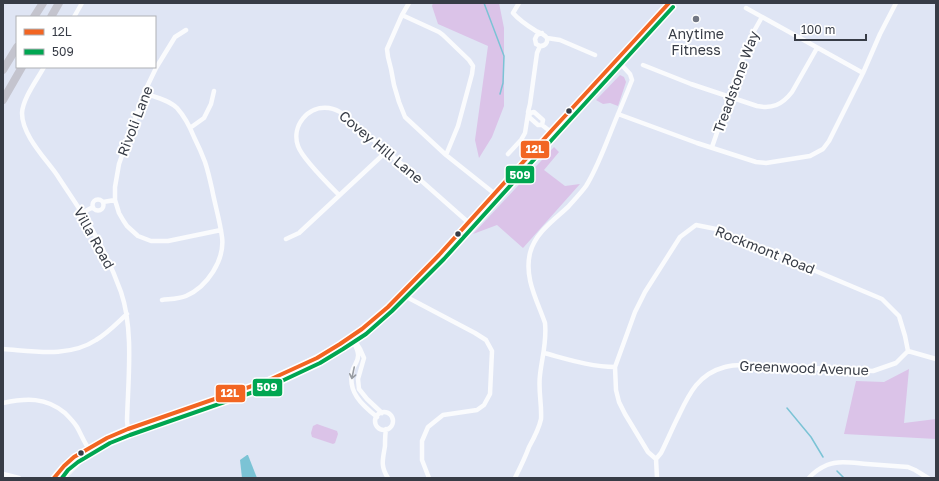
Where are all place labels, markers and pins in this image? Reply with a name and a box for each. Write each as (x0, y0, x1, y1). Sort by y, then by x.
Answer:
marker: Anytime Fitness (691, 14, 701, 24)
place label: Anytime Fitness (668, 25, 724, 58)
unlabelled marker (564, 106, 574, 116)
unlabelled marker (453, 229, 463, 239)
unlabelled marker (76, 448, 86, 458)

